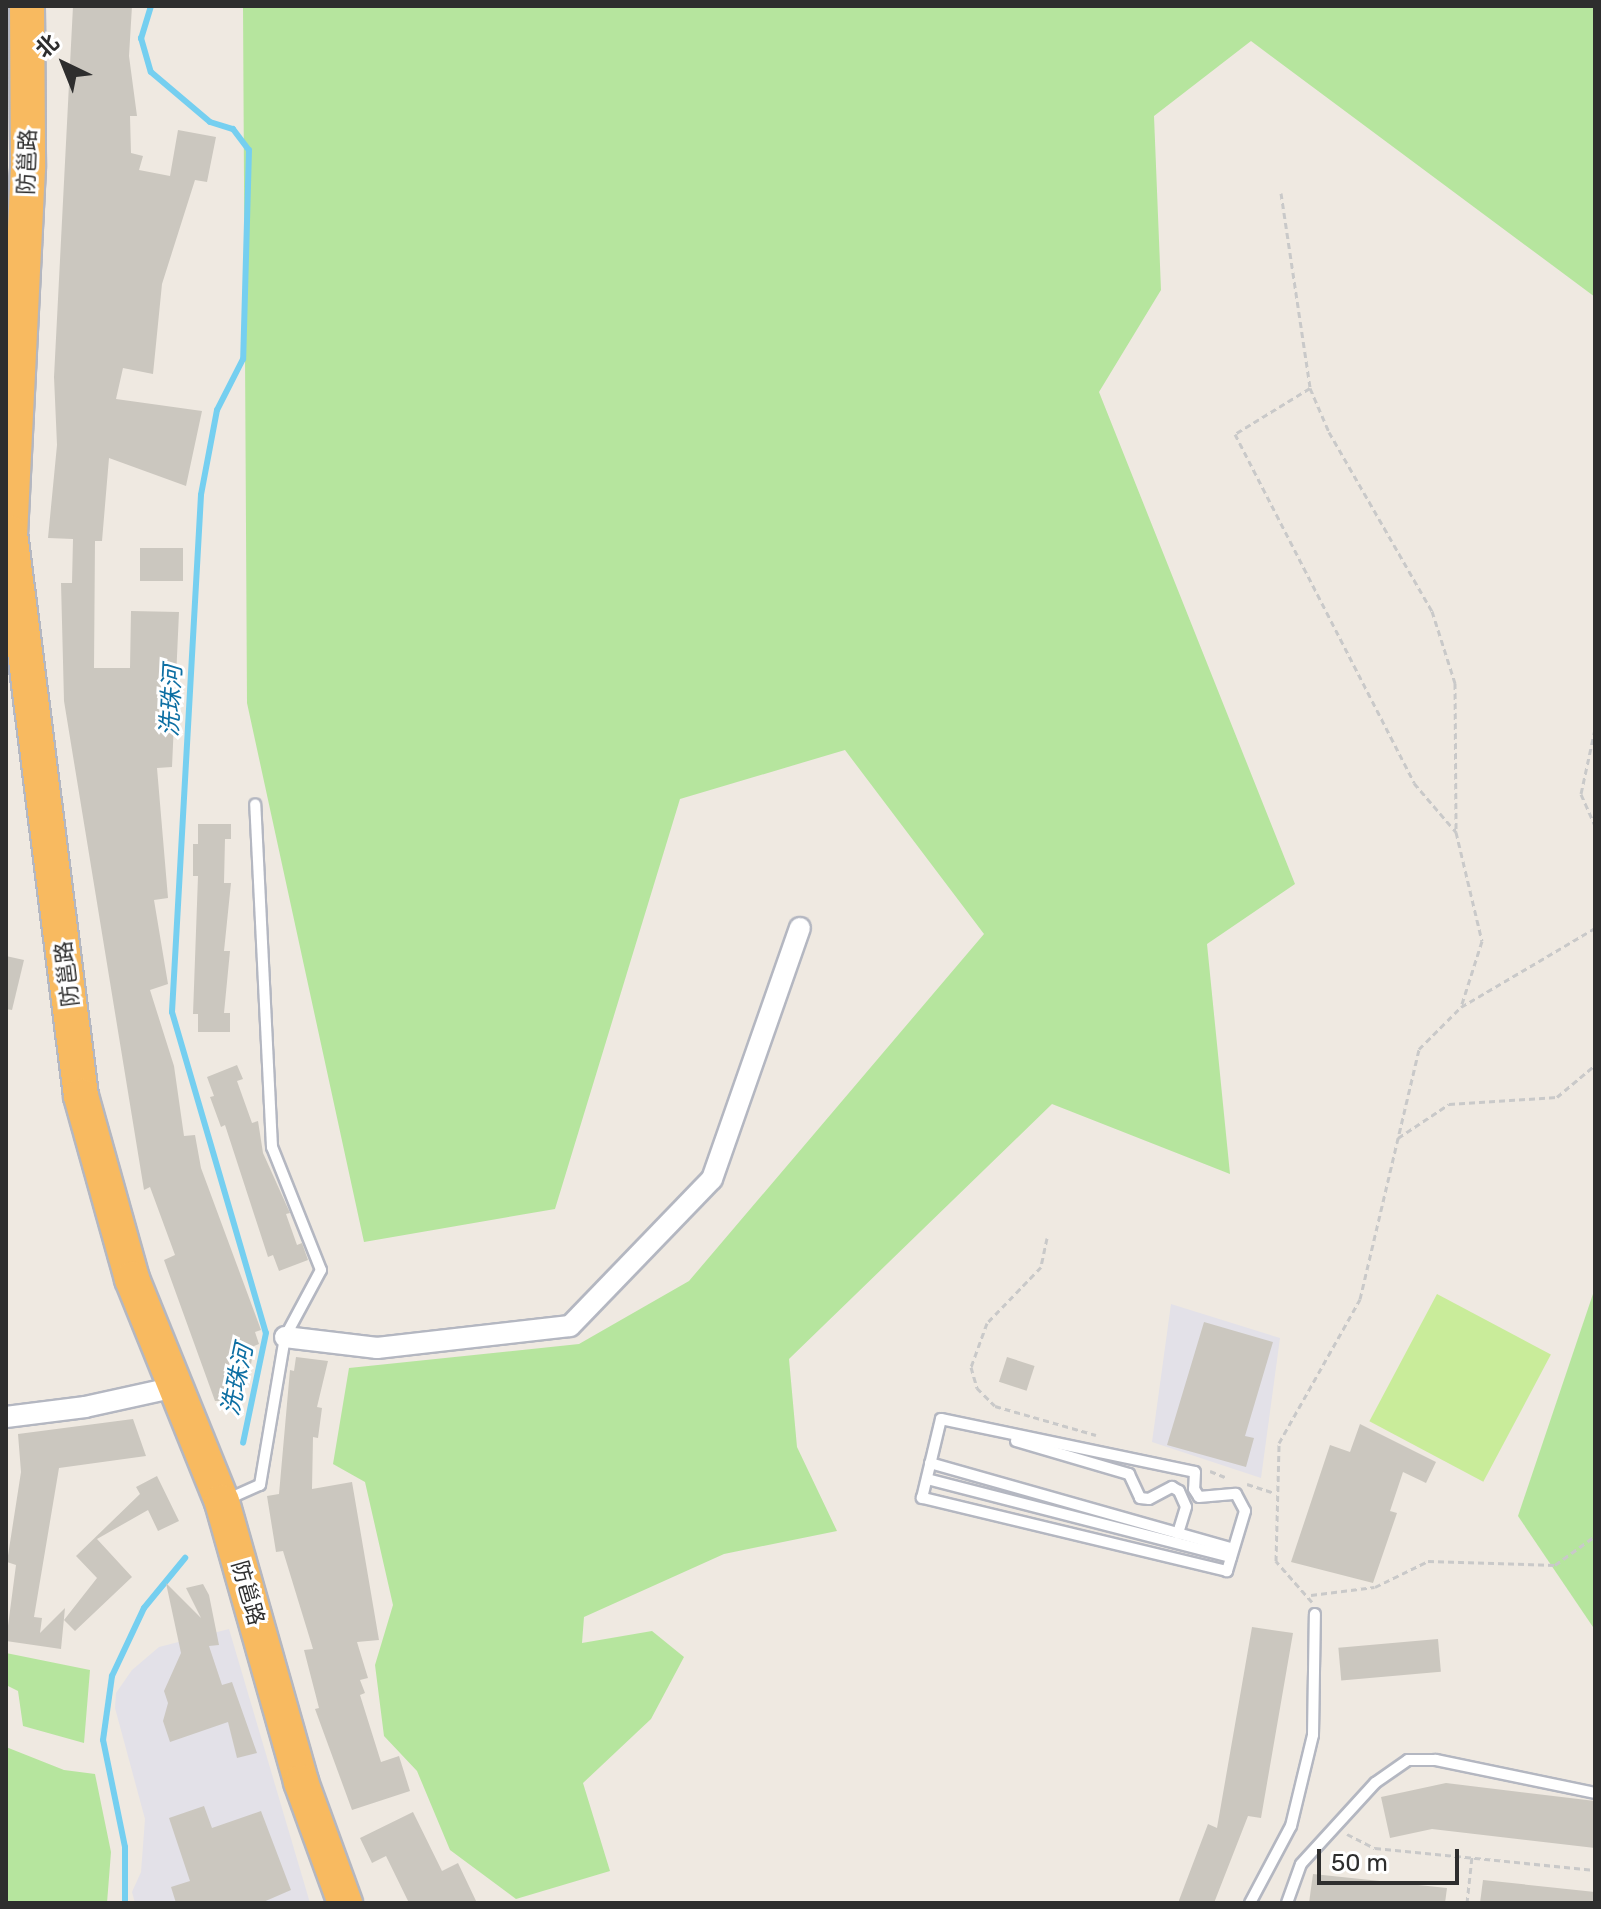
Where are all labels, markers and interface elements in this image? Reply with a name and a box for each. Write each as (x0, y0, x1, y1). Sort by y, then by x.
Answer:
north arrow (24, 24, 104, 104)
text: 北 (30, 29, 65, 63)
street label: 防邕路 (13, 129, 41, 195)
water label: 洗珠河 (156, 664, 188, 738)
street label: 防邕路 (50, 940, 84, 1008)
water label: 洗珠河 (216, 1342, 260, 1418)
street label: 防邕路 (226, 1558, 270, 1628)
scale bar (1321, 1833, 1463, 1883)
text: 50 m (1331, 1849, 1388, 1877)

